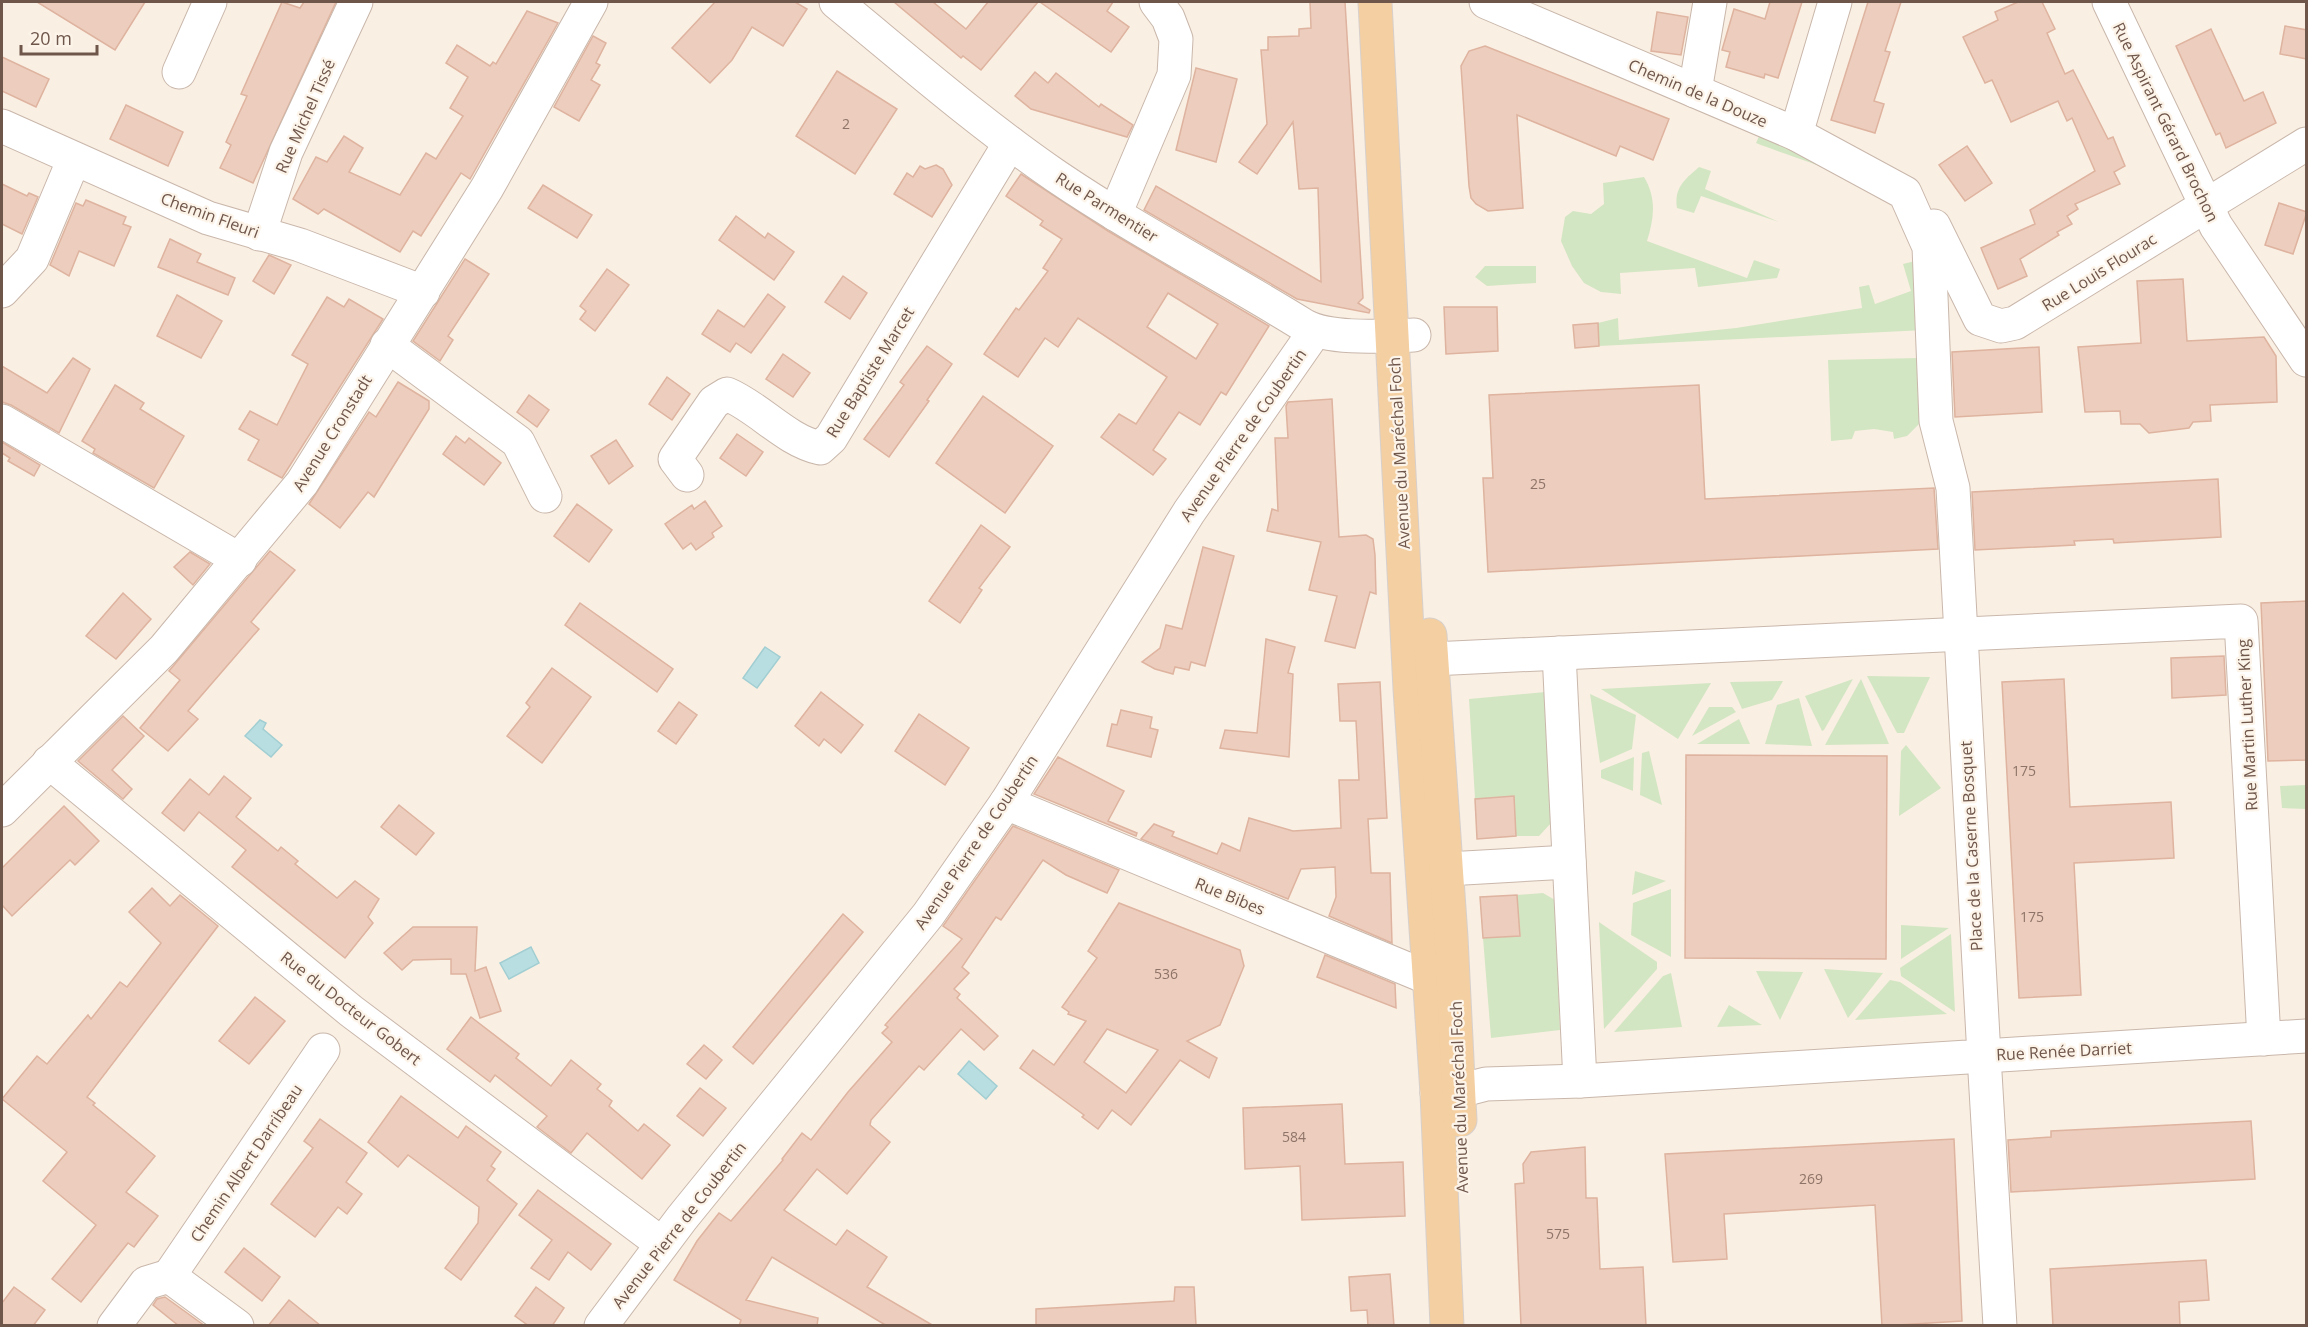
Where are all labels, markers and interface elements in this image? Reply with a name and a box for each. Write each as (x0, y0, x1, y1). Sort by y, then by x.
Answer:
scale bar (21, 18, 98, 56)
street label: Rue Aspirant Gérard Brochon (2108, 19, 2224, 225)
text: 20 m (30, 26, 72, 50)
street label: Chemin de la Douze (1625, 54, 1771, 132)
street label: Rue Michel Tissé (270, 55, 340, 177)
house number: 2 (842, 114, 850, 133)
street label: Rue Parmentier (1052, 167, 1163, 248)
street label: Chemin Fleuri (158, 187, 262, 243)
street label: Rue Louis Flourac (2038, 228, 2161, 316)
street label: Rue Baptiste Marcet (821, 302, 919, 442)
street label: Avenue Pierre de Coubertin (1175, 344, 1311, 526)
street label: Avenue du Maréchal Foch (1383, 356, 1415, 550)
street label: Avenue Cronstadt (287, 370, 377, 495)
house number: 25 (1530, 474, 1546, 493)
street label: Rue Martin Luther King (2231, 638, 2262, 811)
street label: Place de la Caserne Bosquet (1954, 740, 1987, 952)
street label: Avenue Pierre de Coubertin (909, 750, 1043, 934)
house number: 175 (2012, 761, 2036, 780)
street label: Rue Bibes (1192, 872, 1268, 920)
house number: 175 (2020, 907, 2044, 926)
street label: Rue du Docteur Gobert (276, 946, 426, 1070)
house number: 536 (1154, 964, 1178, 983)
street label: Avenue du Maréchal Foch (1445, 1001, 1473, 1193)
street label: Rue Renée Darriet (1996, 1036, 2133, 1066)
street label: Chemin Albert Darribeau (185, 1080, 307, 1246)
house number: 584 (1282, 1127, 1306, 1146)
street label: Avenue Pierre de Coubertin (607, 1137, 751, 1313)
house number: 269 (1799, 1169, 1823, 1188)
house number: 575 (1546, 1224, 1570, 1243)

